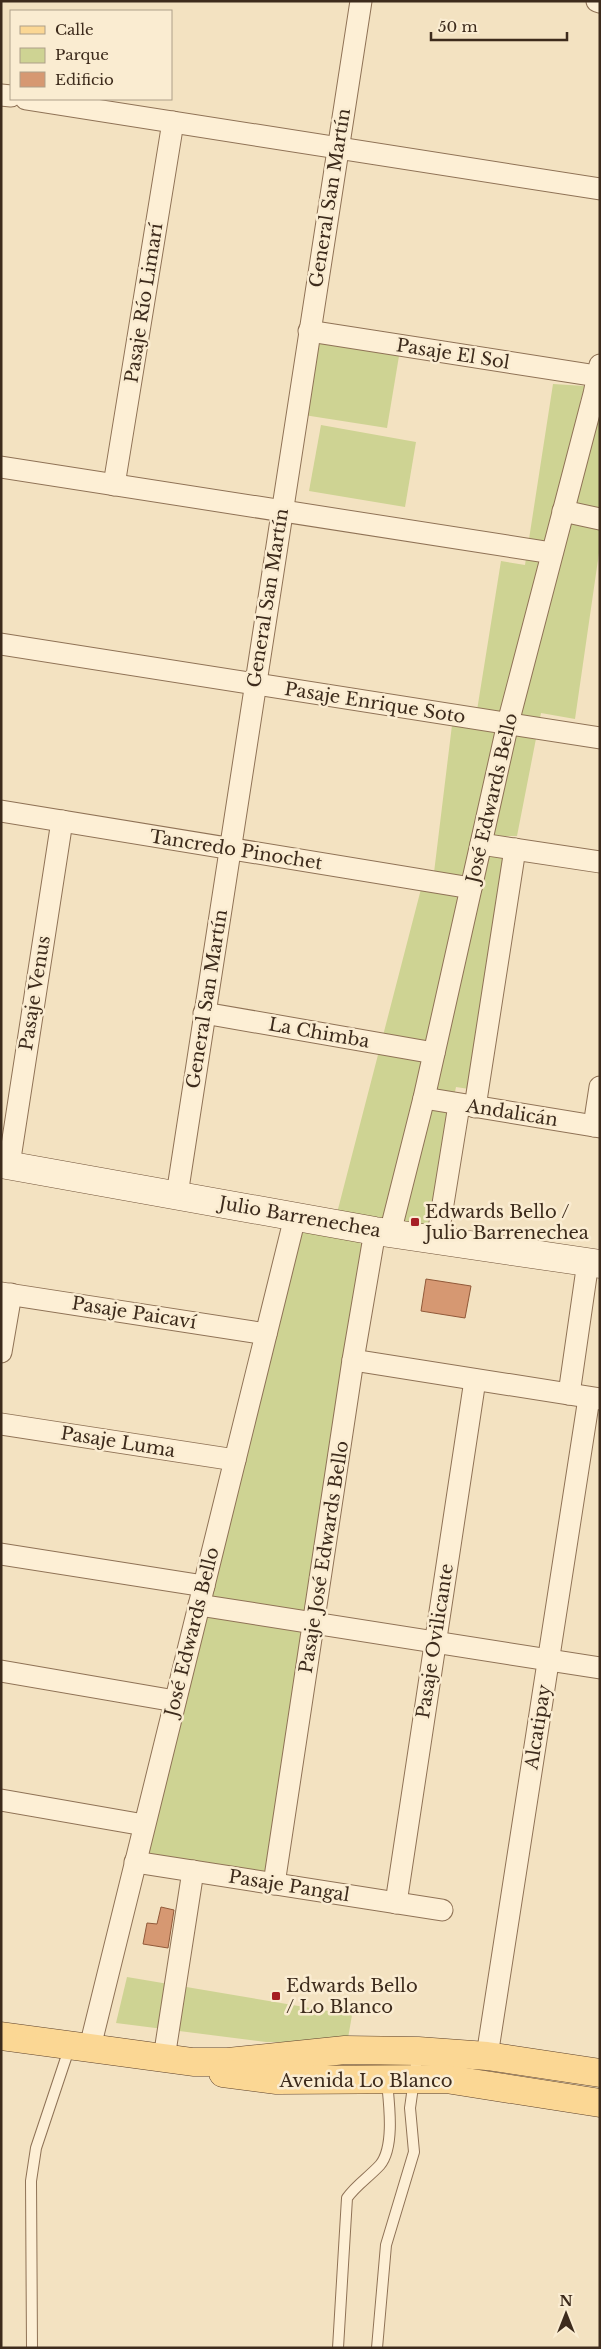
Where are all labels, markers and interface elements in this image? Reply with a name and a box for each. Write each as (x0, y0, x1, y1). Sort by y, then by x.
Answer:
legend (10, 10, 172, 100)
scale bar (431, 10, 567, 42)
text: 50 m (438, 17, 478, 36)
text: Calle (55, 20, 94, 39)
text: Parque (55, 45, 109, 64)
text: Edificio (55, 70, 114, 89)
street label: General San Martín (305, 107, 355, 289)
street label: Pasaje Río Limarí (120, 221, 168, 385)
street label: Pasaje El Sol (395, 334, 511, 374)
street label: General San Martín (243, 507, 293, 689)
street label: Pasaje Enrique Soto (283, 678, 467, 728)
street label: José Edwards Bello (461, 711, 522, 887)
street label: Tancredo Pinochet (148, 826, 324, 875)
street label: General San Martín (182, 908, 232, 1090)
street label: Pasaje Venus (15, 934, 55, 1052)
street label: La Chimba (267, 1013, 371, 1053)
street label: Andalicán (464, 1095, 559, 1131)
street label: Julio Barrenechea (215, 1192, 383, 1242)
place label: Edwards Bello / Julio Barrenechea (423, 1201, 589, 1244)
marker: Edwards Bello / Julio Barrenechea (409, 1216, 421, 1228)
street label: Pasaje Paicaví (70, 1292, 199, 1334)
street label: Pasaje Luma (59, 1422, 177, 1462)
street label: Pasaje José Edwards Bello (295, 1439, 353, 1675)
street label: José Edwards Bello (160, 1545, 224, 1721)
street label: Pasaje Ovilicante (412, 1562, 458, 1720)
street label: Alcatipay (520, 1683, 556, 1772)
street label: Pasaje Pangal (227, 1866, 351, 1906)
place label: Edwards Bello / Lo Blanco (286, 1975, 418, 2018)
marker: Edwards Bello / Lo Blanco (270, 1990, 282, 2002)
street label: Avenida Lo Blanco (279, 2070, 452, 2092)
north arrow (541, 2289, 591, 2339)
text: N (559, 2292, 573, 2310)

